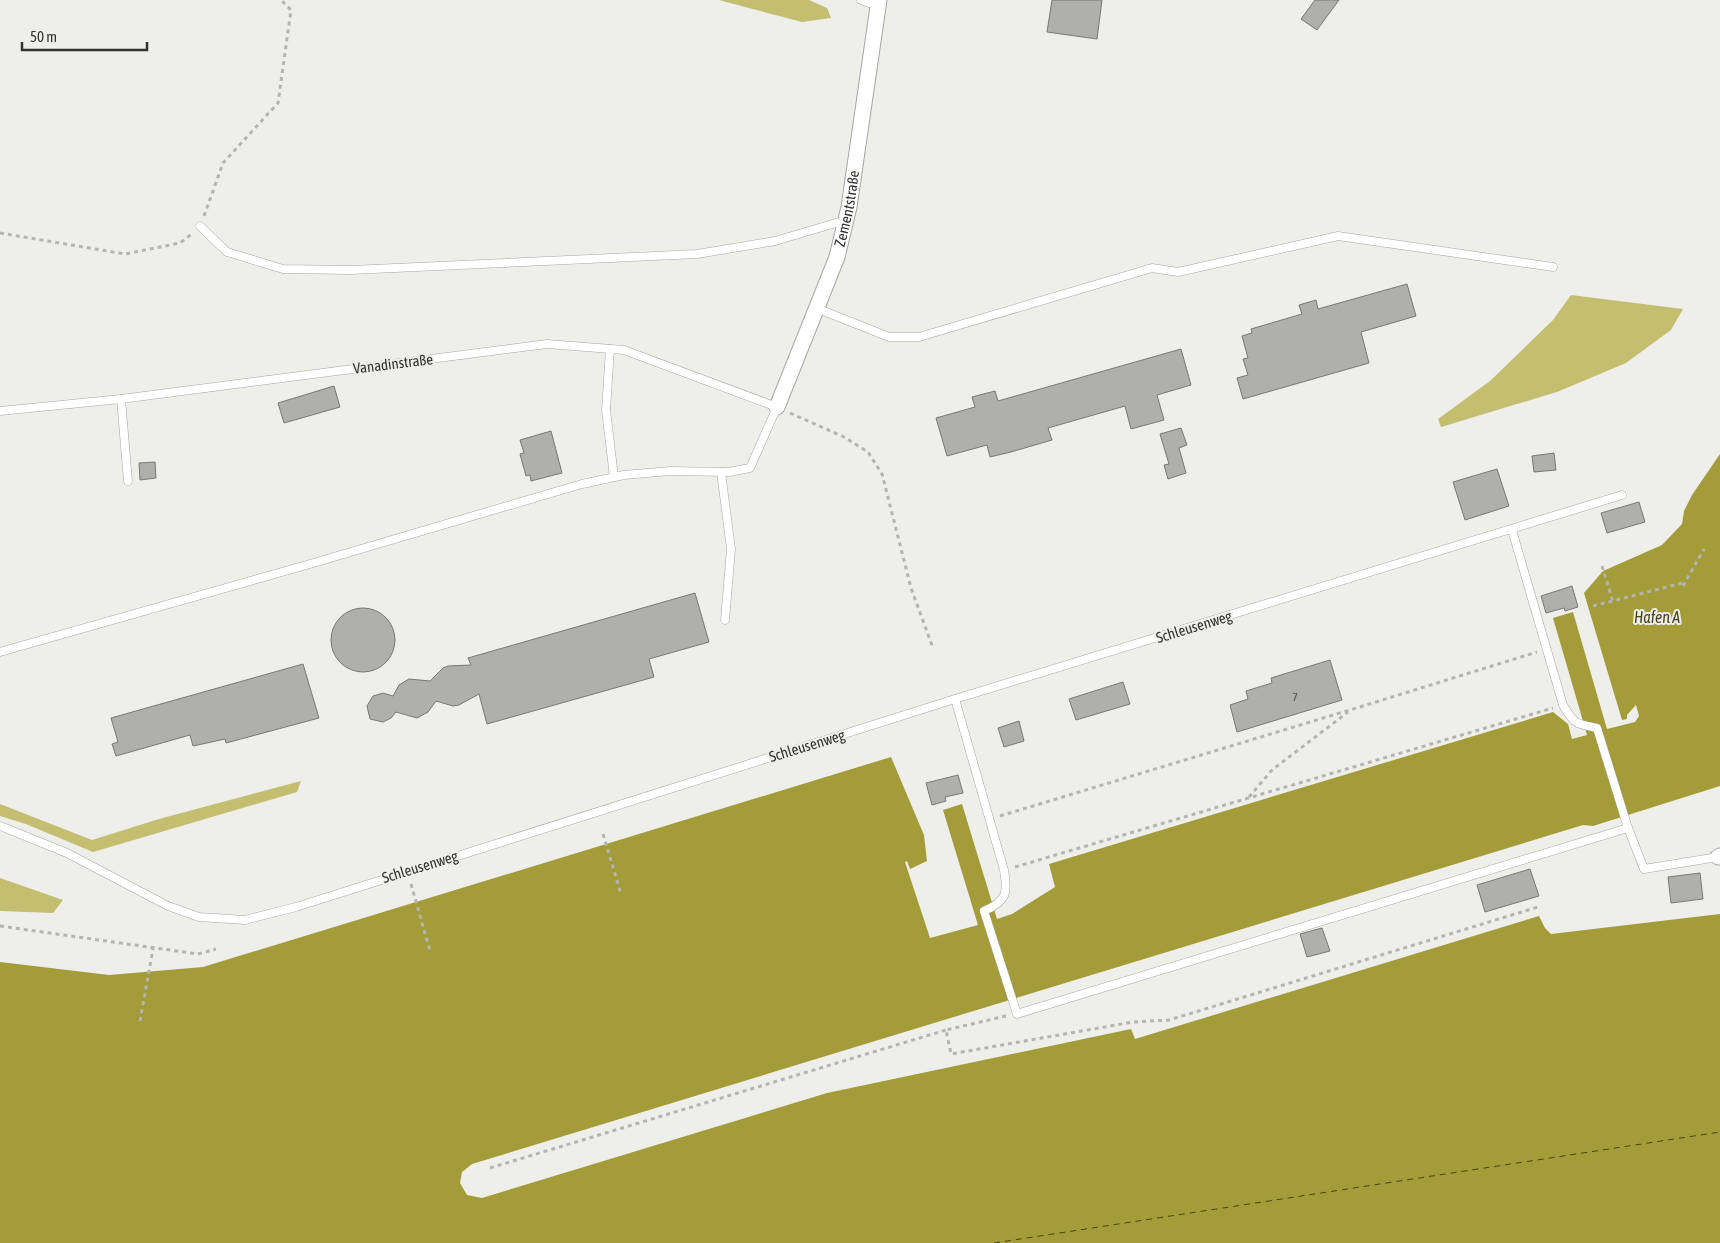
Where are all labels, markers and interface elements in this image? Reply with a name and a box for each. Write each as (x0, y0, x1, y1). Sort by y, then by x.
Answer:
scale bar (22, 20, 148, 52)
text: 50 m (30, 28, 57, 45)
street label: Zementstraße (831, 169, 862, 248)
street label: Vanadinstraße (352, 350, 434, 377)
street label: Schleusenweg (1154, 607, 1234, 646)
water label: Hafen A (1634, 608, 1680, 626)
house number: 7 (1292, 690, 1298, 704)
street label: Schleusenweg (767, 726, 847, 765)
street label: Schleusenweg (380, 847, 460, 886)

